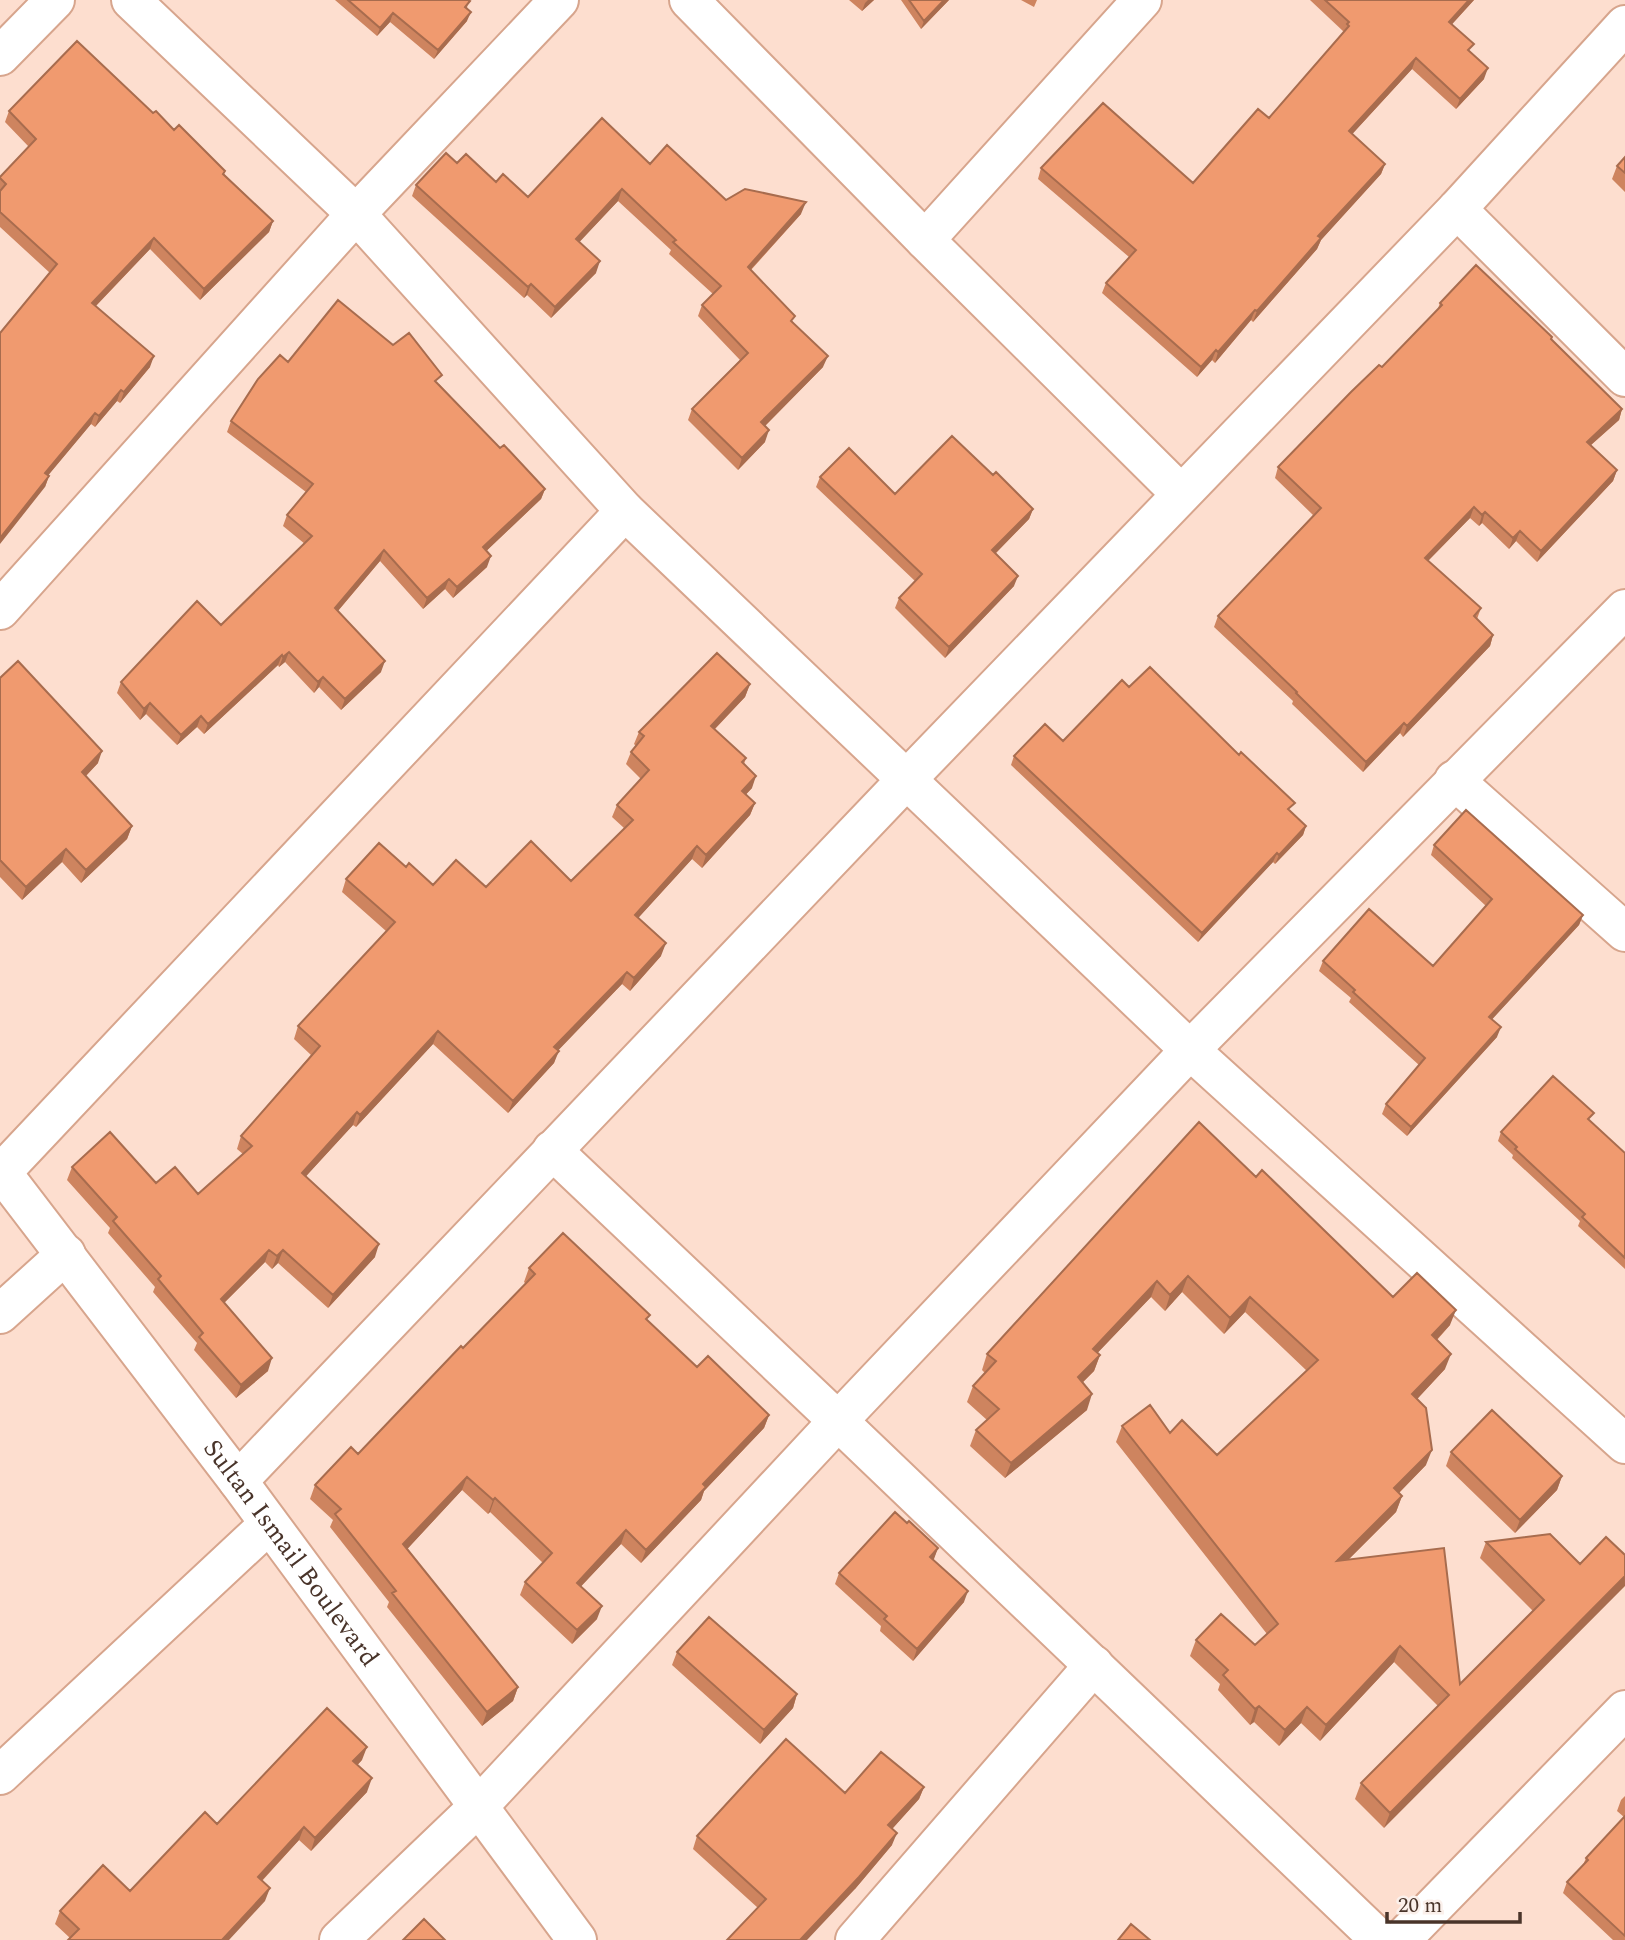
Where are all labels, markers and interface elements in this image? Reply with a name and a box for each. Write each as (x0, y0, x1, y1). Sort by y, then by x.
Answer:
street label: Sultan Ismail Boulevard (193, 1431, 389, 1675)
scale bar (1387, 1881, 1520, 1925)
text: 20 m (1398, 1890, 1442, 1922)

